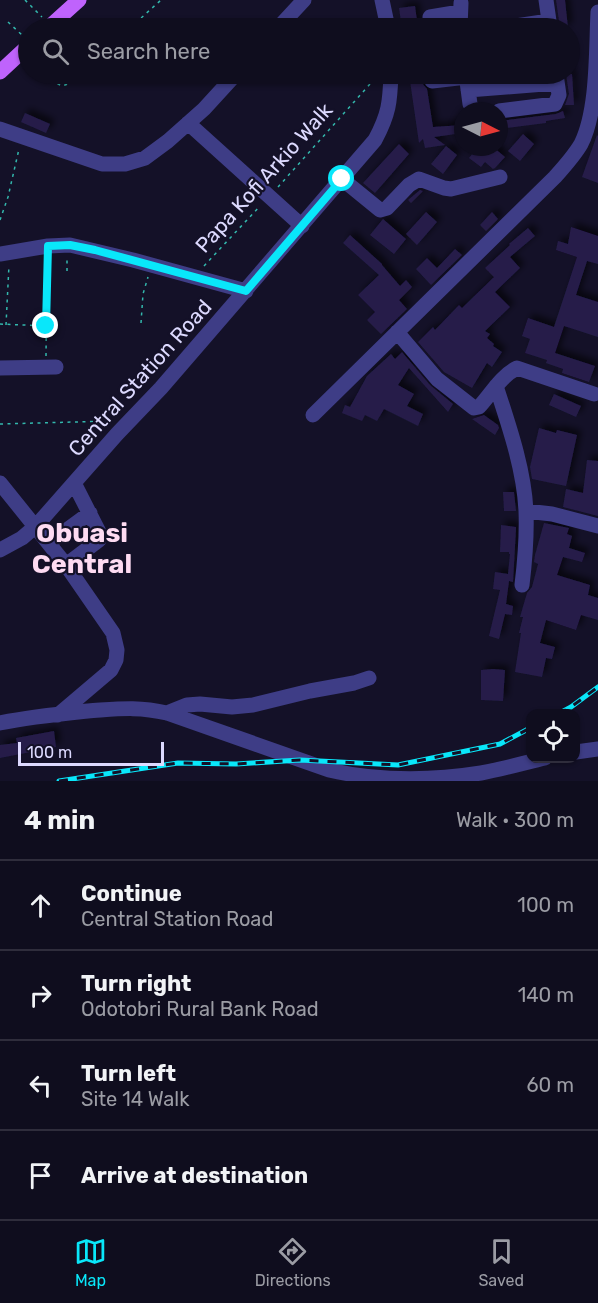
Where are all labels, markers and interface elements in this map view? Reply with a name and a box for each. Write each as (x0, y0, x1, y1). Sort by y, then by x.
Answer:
search box (18, 18, 580, 84)
icon: search (39, 35, 72, 68)
text: Search here (87, 38, 210, 65)
street label: Papa Kofi Arkio Walk (190, 98, 338, 258)
north arrow (454, 102, 508, 156)
route start (328, 165, 354, 191)
street label: Central Station Road (63, 294, 216, 461)
route end (32, 312, 58, 338)
district label: Obuasi Central (32, 517, 132, 580)
map controls (526, 709, 580, 763)
button: locate (526, 709, 580, 763)
scale bar (18, 739, 164, 766)
text: 100 m (27, 743, 72, 762)
text: 4 min (24, 805, 95, 836)
text: Walk · 300 m (456, 808, 574, 832)
text: Continue (81, 880, 182, 907)
icon: ahead (24, 889, 57, 922)
text: 100 m (517, 893, 574, 917)
text: Central Station Road (81, 907, 273, 931)
text: Turn right (81, 970, 191, 997)
icon: right (24, 979, 57, 1012)
text: 140 m (518, 983, 574, 1007)
text: Odotobri Rural Bank Road (81, 997, 319, 1021)
text: Turn left (81, 1060, 176, 1087)
icon: left (24, 1069, 57, 1102)
text: 60 m (527, 1073, 574, 1097)
text: Site 14 Walk (81, 1087, 190, 1111)
icon: arrive (24, 1159, 57, 1192)
text: Arrive at destination (81, 1162, 308, 1189)
tab: Map (74, 1235, 107, 1290)
tab: Directions (255, 1235, 331, 1290)
tab: Saved (478, 1235, 524, 1290)

